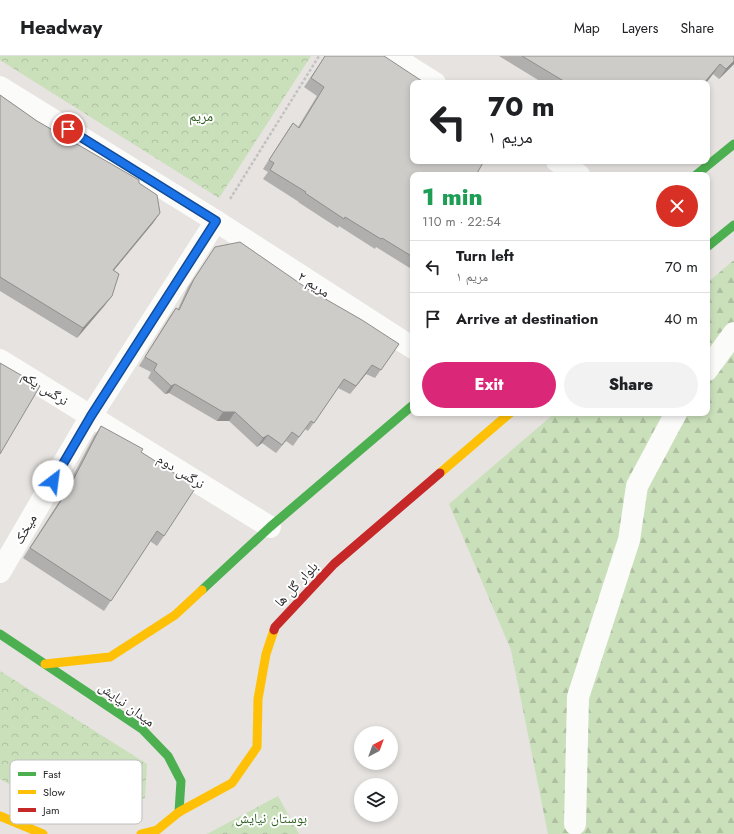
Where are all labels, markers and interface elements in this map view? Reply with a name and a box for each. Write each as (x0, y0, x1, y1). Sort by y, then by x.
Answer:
text: Headway (20, 14, 102, 41)
text: Map (574, 18, 600, 38)
text: Layers (622, 18, 658, 38)
text: Share (680, 18, 714, 38)
text: 70 m (488, 86, 555, 127)
icon: left (422, 96, 474, 148)
park label: مریم (189, 106, 213, 126)
pin (51, 112, 85, 146)
icon: arrive (57, 118, 79, 140)
text: مریم ۱ (488, 124, 533, 150)
text: 1 min (422, 179, 483, 214)
button: close (656, 185, 698, 227)
text: 110 m · 22:54 (422, 212, 501, 231)
text: Turn left (456, 245, 514, 267)
icon: left (422, 256, 444, 278)
text: 70 m (665, 256, 698, 278)
street label: مریم ۲ (294, 266, 334, 302)
text: مریم ۱ (456, 267, 488, 286)
icon: arrive (422, 308, 444, 330)
text: Arrive at destination (456, 308, 598, 330)
text: 40 m (664, 308, 698, 330)
button: Exit (422, 362, 556, 408)
button: Share (564, 362, 698, 408)
street label: نرگس یکم (17, 366, 73, 410)
street label: نرگس دوم (153, 448, 209, 494)
position arrow (32, 460, 74, 502)
street label: میخک (8, 510, 42, 548)
street label: بلوار گل ها (270, 557, 322, 611)
street label: میدان نیایش (95, 677, 159, 731)
north arrow (354, 726, 398, 770)
map controls (354, 726, 398, 822)
legend (10, 760, 142, 824)
text: Fast (43, 766, 61, 782)
button: layers (354, 778, 398, 822)
text: Slow (43, 784, 65, 800)
text: Jam (41, 802, 60, 818)
park label: بوستان نیایش (235, 808, 307, 828)

